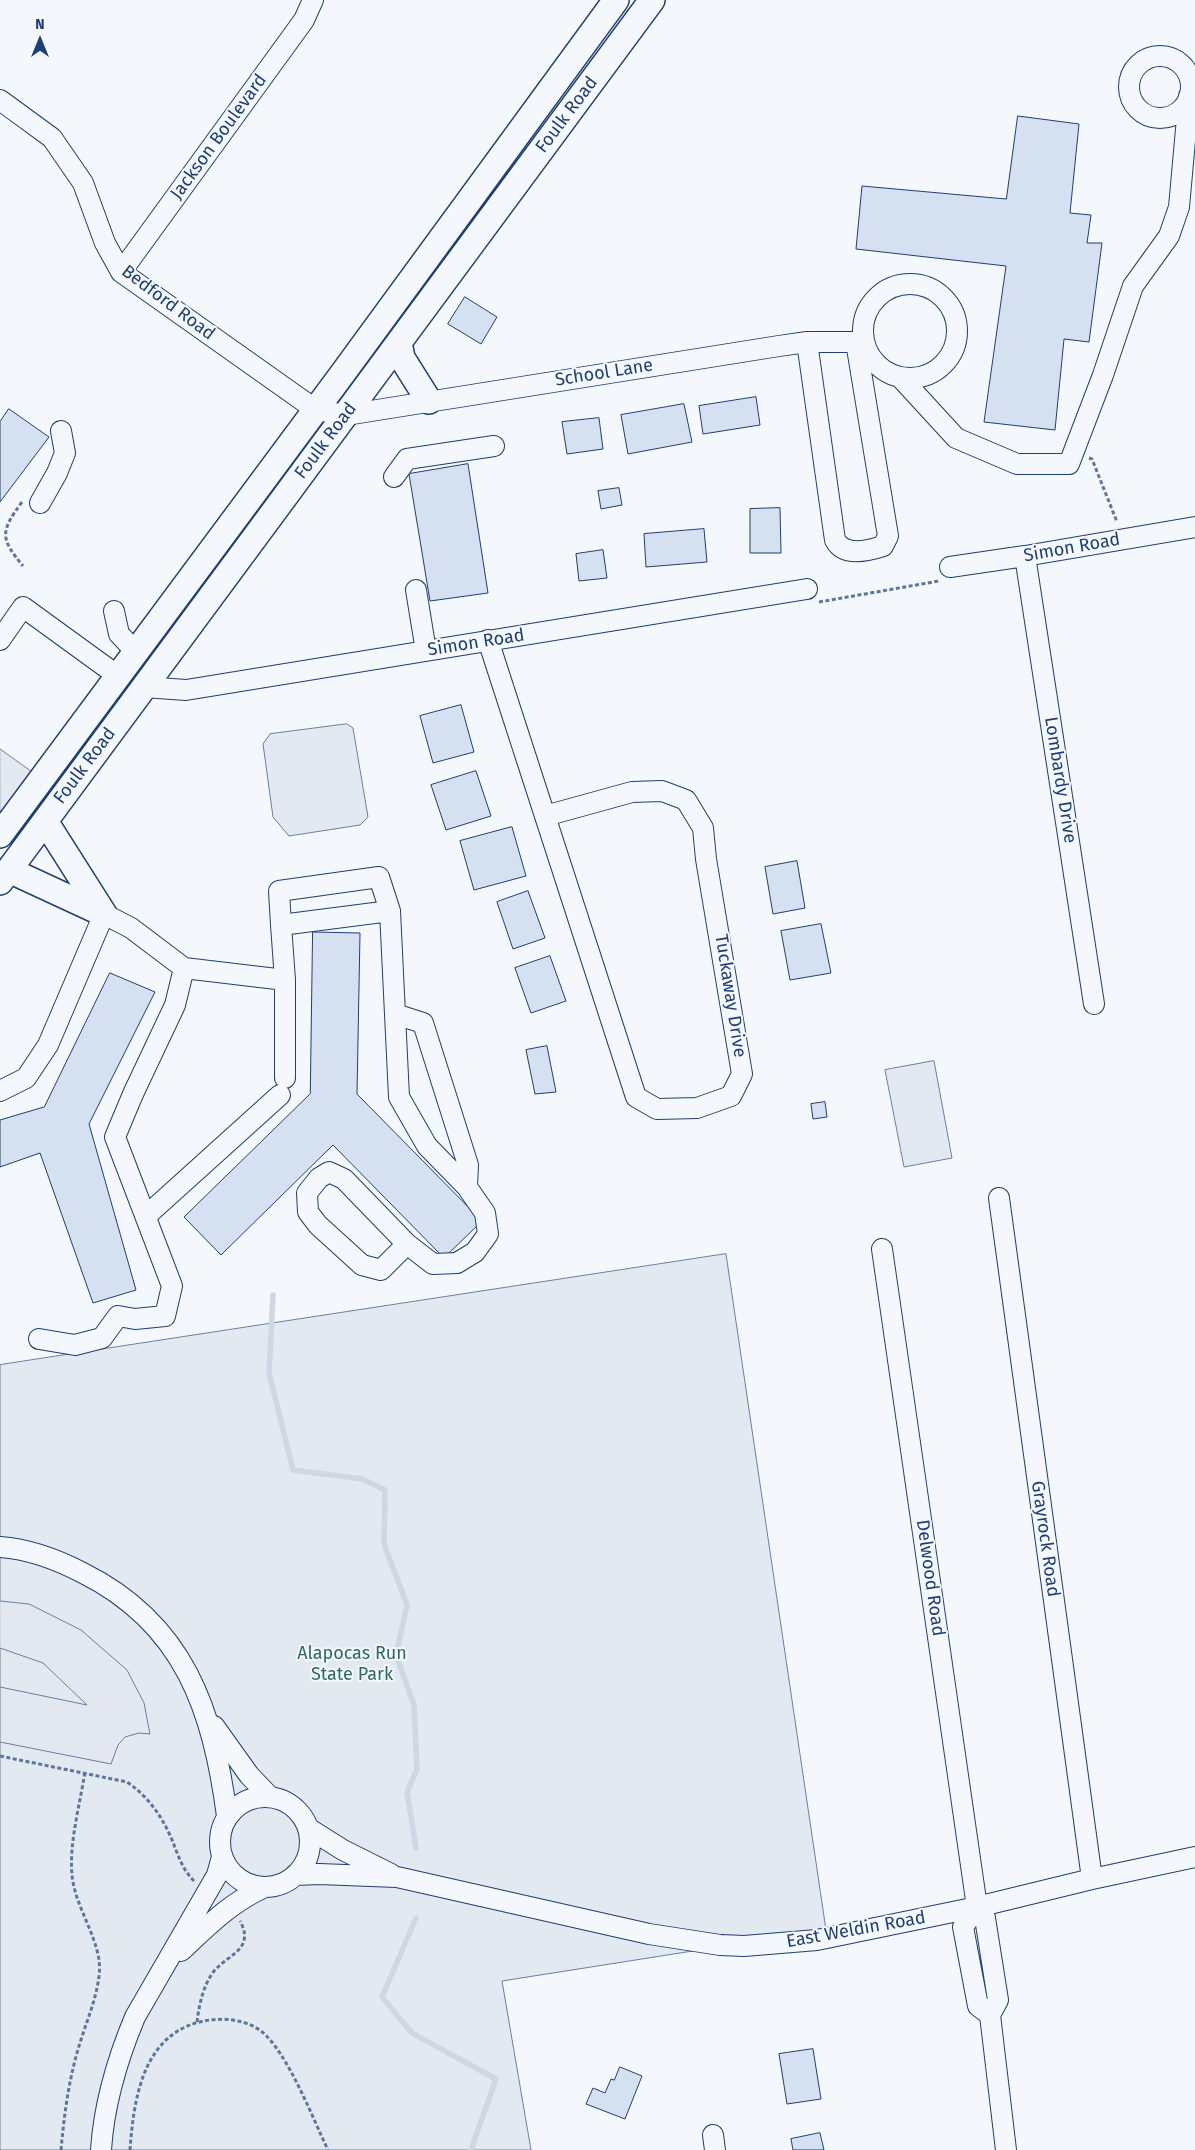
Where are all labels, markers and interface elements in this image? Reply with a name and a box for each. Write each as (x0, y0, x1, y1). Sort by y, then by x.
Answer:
north arrow (15, 15, 65, 65)
text: N (35, 16, 45, 33)
street label: Jackson Boulevard (166, 70, 272, 204)
street label: Foulk Road (531, 73, 603, 157)
street label: Bedford Road (117, 261, 219, 345)
street label: School Lane (553, 355, 655, 391)
street label: Foulk Road (290, 399, 362, 483)
street label: Simon Road (1022, 529, 1122, 567)
street label: Simon Road (426, 625, 526, 661)
street label: Lombardy Drive (1039, 715, 1081, 845)
street label: Foulk Road (49, 724, 121, 808)
street label: Tuckaway Drive (710, 933, 750, 1059)
street label: Grayrock Road (1026, 1480, 1064, 1598)
street label: Delwood Road (911, 1518, 949, 1638)
park label: Alapocas Run State Park (297, 1643, 407, 1686)
street label: East Weldin Road (785, 1907, 927, 1953)

